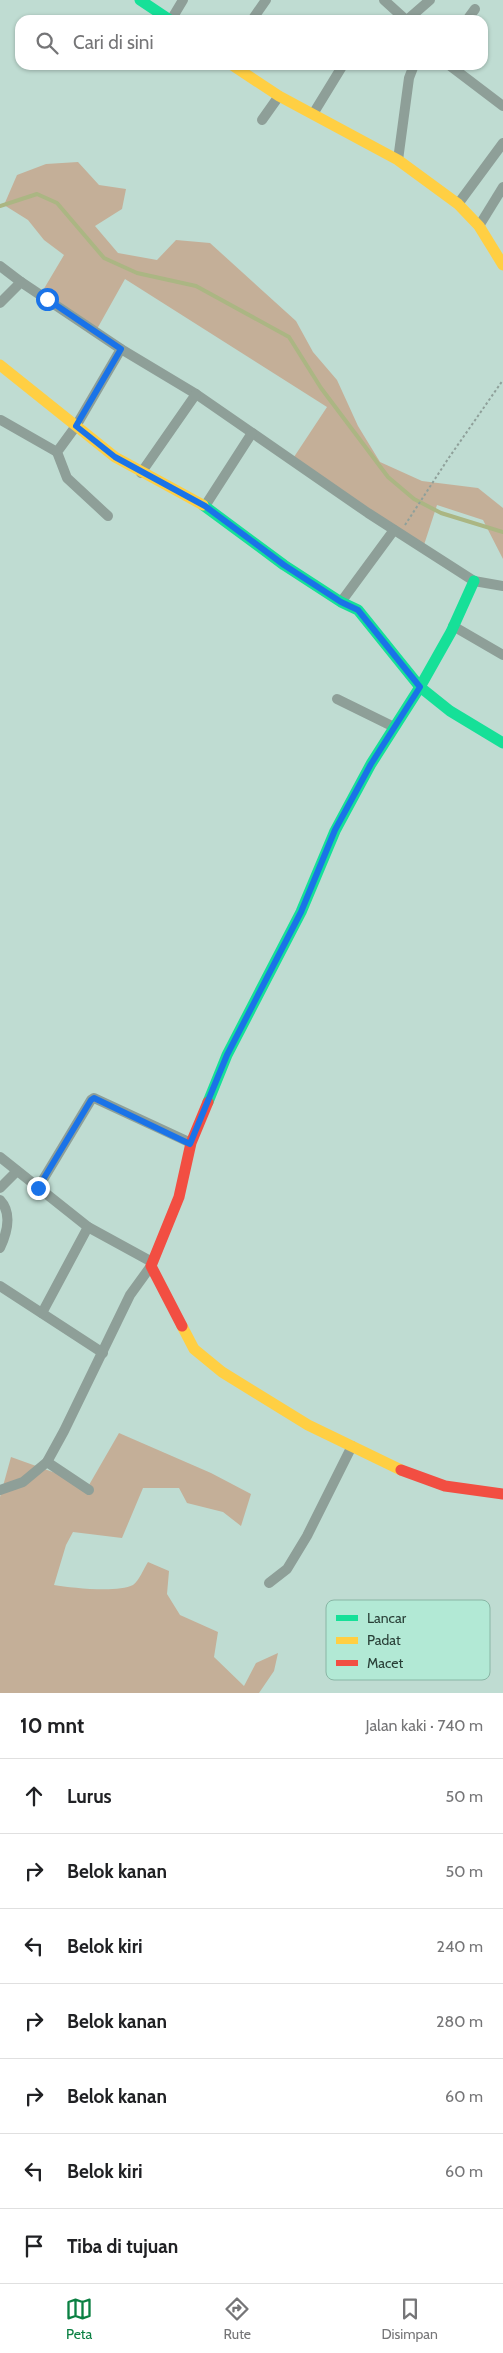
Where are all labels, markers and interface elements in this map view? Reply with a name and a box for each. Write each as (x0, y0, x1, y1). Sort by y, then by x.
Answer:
search box (15, 15, 488, 70)
icon: search (33, 29, 61, 57)
text: Cari di sini (73, 31, 154, 54)
route start (36, 288, 59, 311)
route end (27, 1177, 50, 1200)
legend (326, 1600, 490, 1680)
text: Lancar (367, 1609, 407, 1627)
text: Padat (367, 1631, 401, 1649)
text: Macet (367, 1654, 403, 1672)
text: 10 mnt (20, 1713, 84, 1738)
text: Jalan kaki · 740 m (366, 1716, 483, 1735)
icon: ahead (20, 1782, 48, 1810)
text: Lurus (67, 1785, 112, 1808)
text: 50 m (446, 1787, 483, 1806)
icon: right (20, 1857, 48, 1885)
text: Belok kanan (67, 1860, 167, 1883)
text: 50 m (446, 1862, 483, 1881)
icon: left (20, 1932, 48, 1960)
text: Belok kiri (67, 1935, 143, 1958)
text: 240 m (437, 1937, 483, 1956)
icon: right (20, 2007, 48, 2035)
text: Belok kanan (67, 2010, 167, 2033)
text: 280 m (436, 2012, 483, 2031)
icon: right (20, 2082, 48, 2110)
text: Belok kanan (67, 2085, 167, 2108)
text: 60 m (445, 2087, 483, 2106)
icon: left (20, 2157, 48, 2185)
text: Belok kiri (67, 2160, 143, 2183)
text: 60 m (445, 2162, 483, 2181)
icon: arrive (20, 2232, 48, 2260)
text: Tiba di tujuan (67, 2235, 178, 2258)
tab: Peta (65, 2295, 93, 2343)
tab: Rute (223, 2295, 251, 2343)
tab: Disimpan (381, 2295, 438, 2343)

